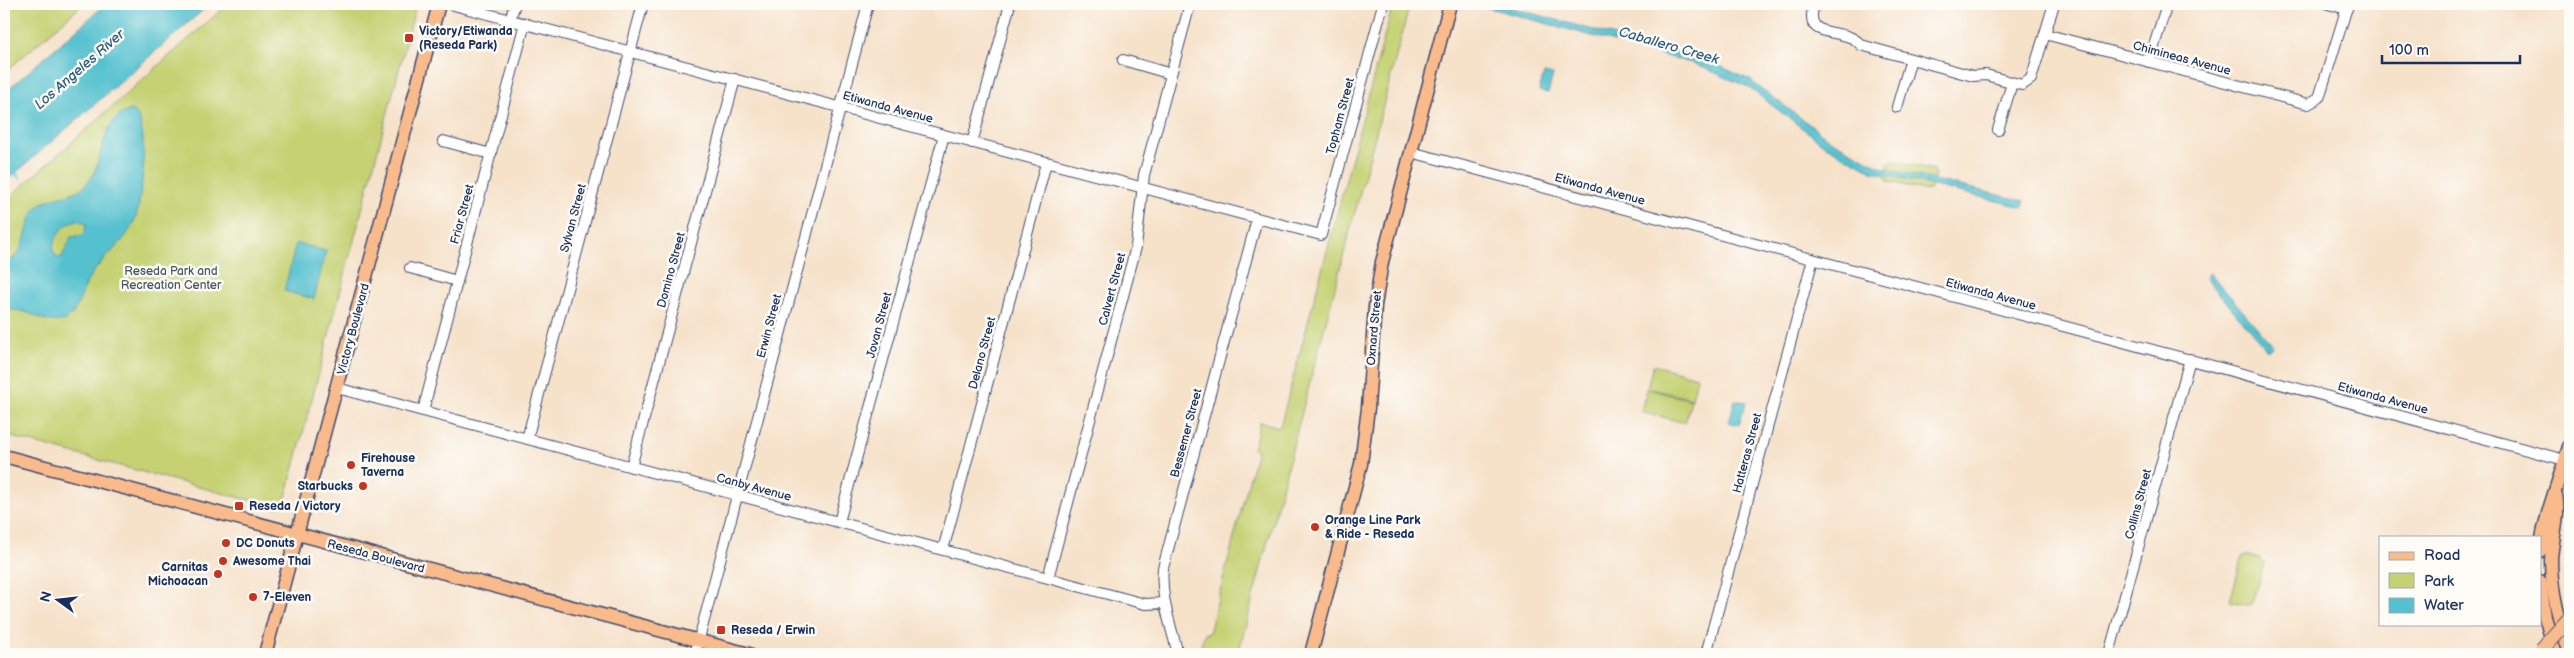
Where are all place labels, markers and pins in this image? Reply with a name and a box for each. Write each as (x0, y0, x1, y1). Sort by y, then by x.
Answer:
place label: Victory/Etiwanda (Reseda Park) (419, 24, 513, 53)
marker: Victory/Etiwanda (Reseda Park) (403, 32, 415, 44)
place label: Firehouse Taverna (361, 451, 415, 480)
marker: Firehouse Taverna (345, 459, 357, 471)
place label: Starbucks (298, 479, 353, 494)
marker: Starbucks (357, 480, 369, 492)
place label: Reseda / Victory (249, 499, 341, 514)
marker: Reseda / Victory (233, 500, 245, 512)
place label: Orange Line Park & Ride - Reseda (1325, 513, 1421, 542)
marker: Orange Line Park & Ride - Reseda (1309, 521, 1321, 533)
place label: DC Donuts (236, 536, 295, 551)
marker: DC Donuts (220, 537, 232, 549)
place label: Awesome Thai (232, 554, 311, 569)
marker: Awesome Thai (217, 555, 229, 567)
place label: Carnitas Michoacan (148, 560, 208, 589)
marker: Carnitas Michoacan (212, 568, 224, 580)
place label: 7-Eleven (263, 590, 312, 605)
marker: 7-Eleven (247, 591, 259, 603)
place label: Reseda / Erwin (731, 623, 815, 638)
marker: Reseda / Erwin (715, 624, 727, 636)

